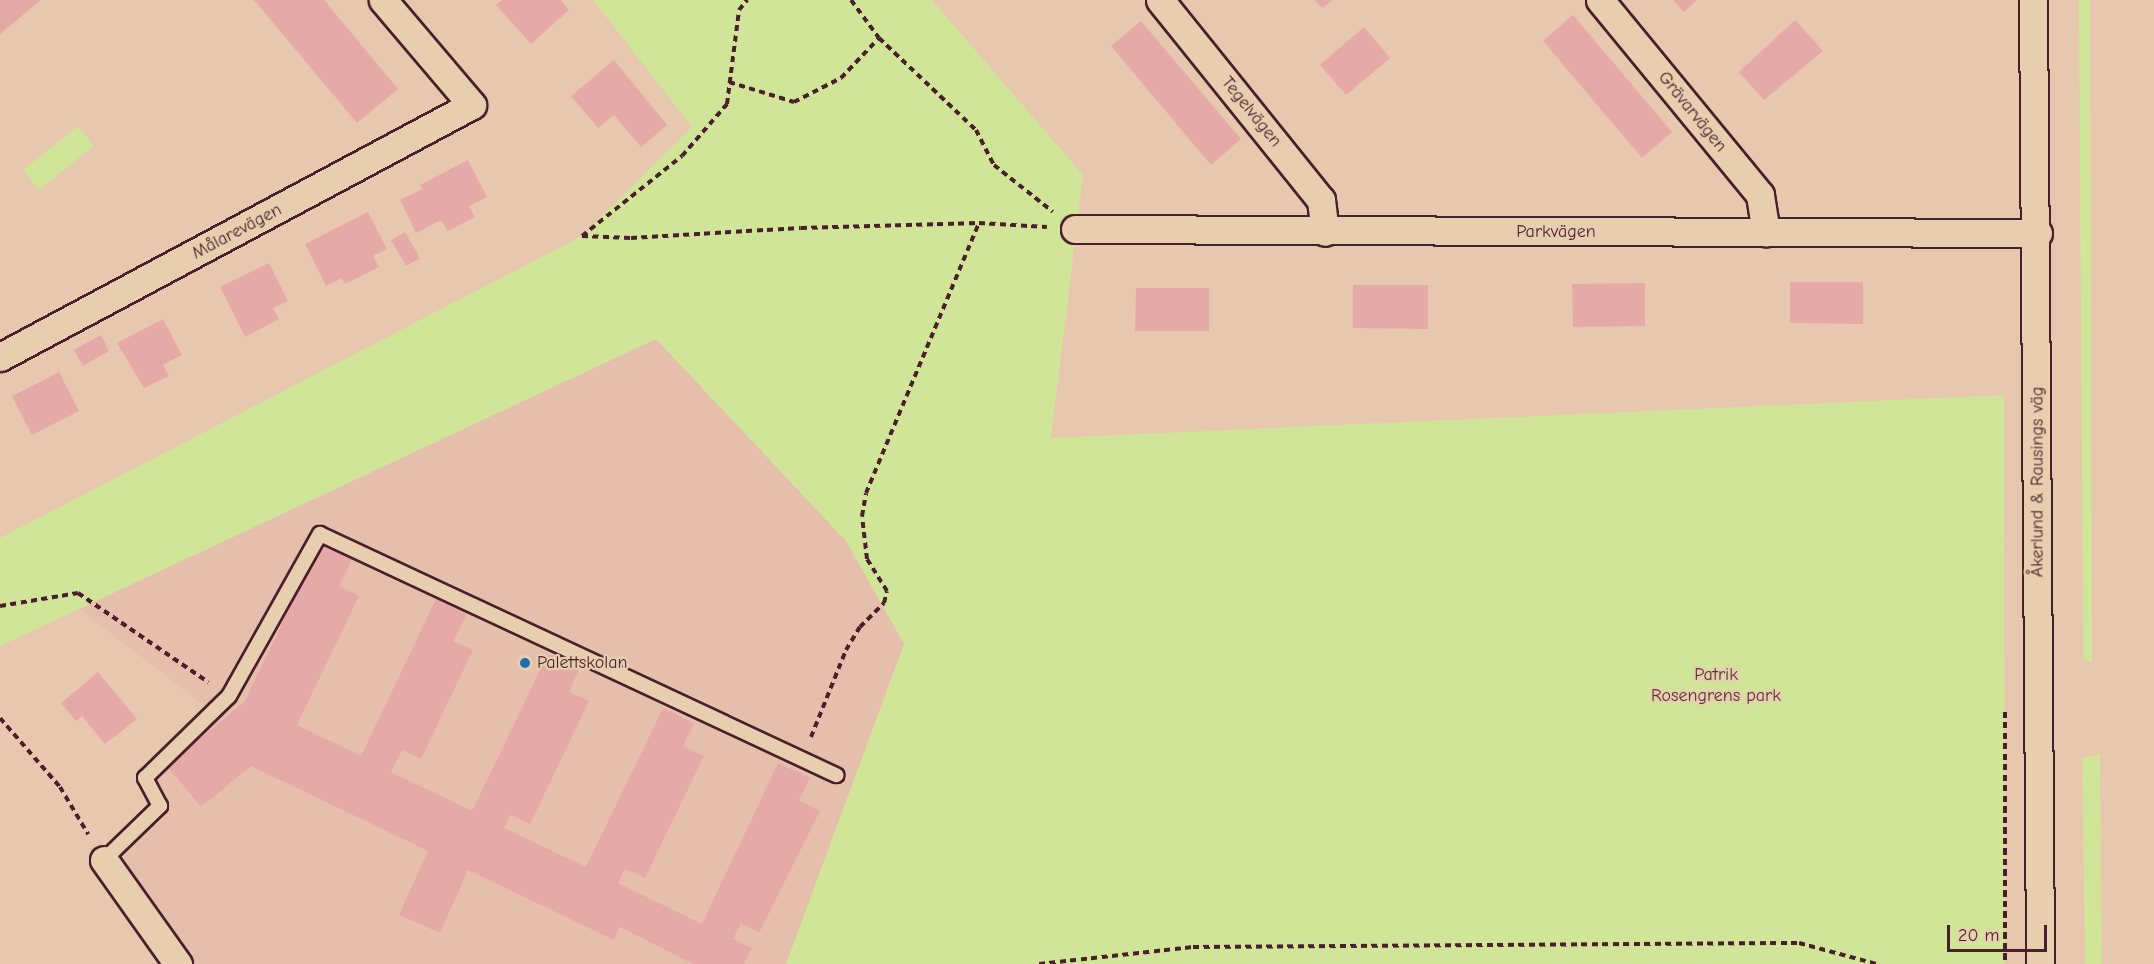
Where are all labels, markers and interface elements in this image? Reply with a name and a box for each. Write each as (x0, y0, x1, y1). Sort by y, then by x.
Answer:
street label: Grävarvägen (1653, 67, 1731, 157)
street label: Tegelvägen (1216, 72, 1286, 152)
street label: Målarevägen (188, 199, 286, 265)
street label: Parkvägen (1516, 221, 1596, 243)
street label: Åkerlund & Rausings väg (2027, 387, 2049, 577)
place label: Palettskolan (537, 652, 627, 674)
marker: Palettskolan (518, 656, 532, 670)
park label: Patrik Rosengrens park (1651, 665, 1781, 708)
scale bar (1950, 913, 2050, 951)
text: 20 m (1958, 925, 1999, 946)

